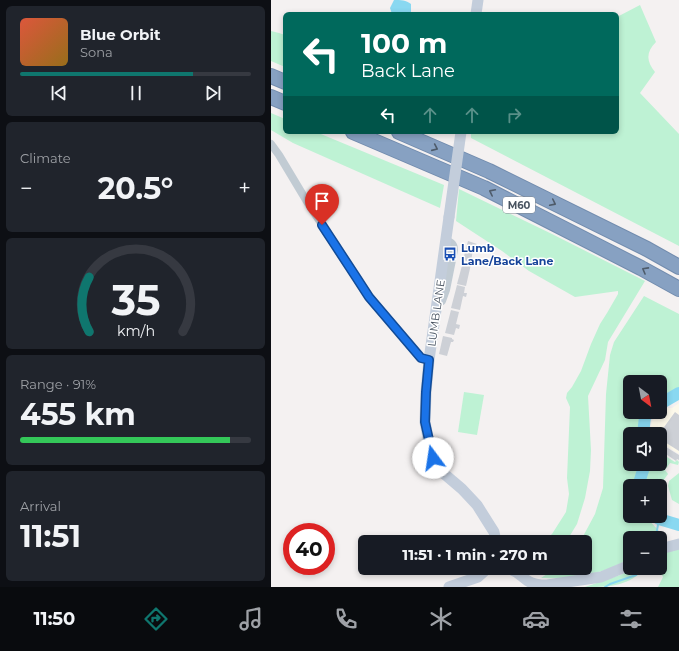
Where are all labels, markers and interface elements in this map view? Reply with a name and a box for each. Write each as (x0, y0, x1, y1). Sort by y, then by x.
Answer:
text: Blue Orbit (80, 25, 160, 44)
text: 100 m (361, 26, 447, 60)
icon: left (295, 28, 347, 80)
text: Sona (80, 44, 113, 60)
text: Back Lane (361, 60, 455, 82)
icon: previous (48, 82, 70, 104)
icon: pause (125, 82, 147, 104)
icon: next (202, 82, 224, 104)
icon: left (377, 104, 399, 126)
icon: ahead (419, 104, 441, 126)
icon: ahead (461, 104, 483, 126)
icon: right (503, 104, 525, 126)
one-way arrow (431, 143, 438, 151)
text: Climate (20, 150, 71, 166)
text: 20.5° (98, 170, 173, 207)
text: − (20, 175, 33, 202)
text: + (238, 175, 251, 202)
pin (305, 184, 339, 225)
one-way arrow (489, 189, 496, 197)
icon: arrive (311, 190, 333, 212)
road number: M60 (503, 197, 535, 213)
one-way arrow (548, 198, 556, 206)
place label: Lumb Lane/Back Lane (461, 241, 554, 268)
bus stop icon: Lumb Lane/Back Lane (442, 246, 458, 262)
one-way arrow (642, 267, 649, 275)
text: 35 (110, 274, 160, 324)
street label: LUMB LANE (424, 279, 448, 347)
text: km/h (116, 321, 155, 339)
north arrow (623, 375, 667, 419)
map controls (623, 375, 667, 575)
text: Range · 91% (20, 376, 96, 392)
text: 455 km (20, 396, 136, 433)
button: sound (623, 427, 667, 471)
position arrow (412, 437, 454, 479)
button: + (623, 479, 667, 523)
text: Arrival (20, 498, 61, 514)
text: 11:51 (20, 518, 81, 555)
speed limit sign: 40 (283, 523, 335, 575)
button: − (623, 531, 667, 575)
text: 11:51 · 1 min · 270 m (402, 545, 548, 564)
icon: directions (142, 605, 170, 633)
icon: music (237, 605, 265, 633)
icon: phone (332, 605, 360, 633)
icon: climate (427, 605, 455, 633)
icon: car (522, 605, 550, 633)
icon: filters (617, 605, 645, 633)
text: 11:50 (34, 608, 75, 630)

